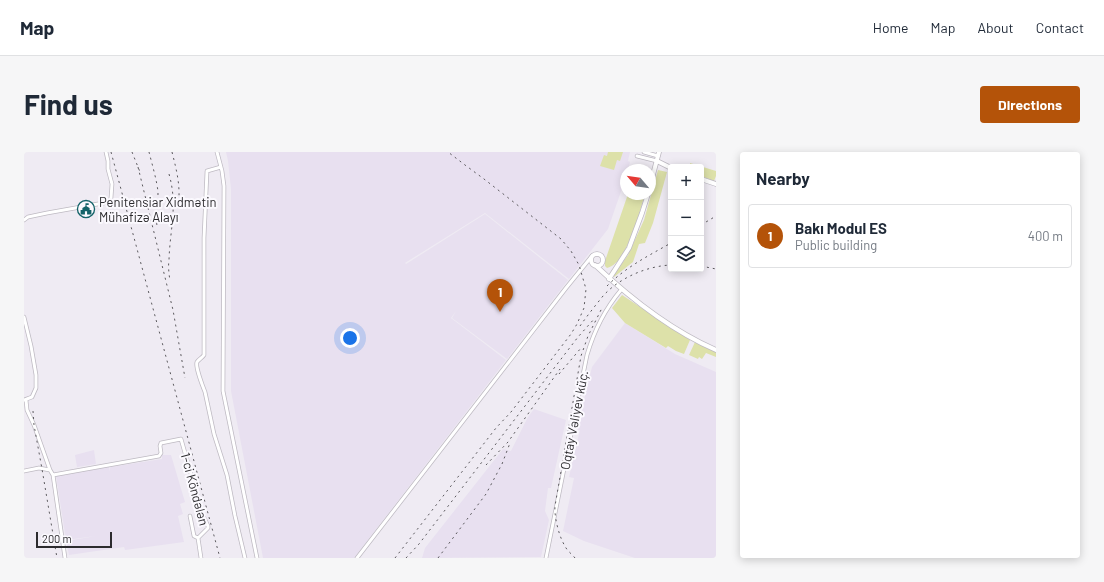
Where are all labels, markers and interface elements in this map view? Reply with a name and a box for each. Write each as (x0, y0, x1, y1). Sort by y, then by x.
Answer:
text: Map (20, 16, 54, 39)
text: Home (873, 19, 909, 36)
text: Map (931, 19, 955, 36)
text: About (977, 19, 1014, 36)
text: Contact (1036, 19, 1084, 36)
button: Directions (980, 86, 1080, 123)
text: Find us (24, 87, 113, 121)
north arrow (620, 164, 656, 200)
map controls (668, 164, 704, 272)
button: + (668, 164, 704, 200)
text: Nearby (756, 168, 810, 188)
place label: Penitensiar Xidmətin Mühafizə Alayı (99, 194, 217, 225)
public building icon: Penitensiar Xidmətin Mühafizə Alayı (76, 199, 96, 219)
button: − (668, 200, 704, 236)
text: Bakı Modul ES (795, 219, 887, 237)
text: 1 (768, 228, 772, 244)
text: 400 m (1028, 228, 1063, 244)
button: layers (668, 236, 704, 272)
text: Public building (795, 237, 877, 253)
pin: 1 (487, 279, 513, 312)
your location (340, 328, 360, 348)
street label: Oqtay Vəliyev küç. (557, 369, 591, 471)
street label: 1-ci Köndələn (178, 451, 212, 527)
scale bar (36, 530, 112, 549)
text: 200 m (42, 532, 72, 545)

